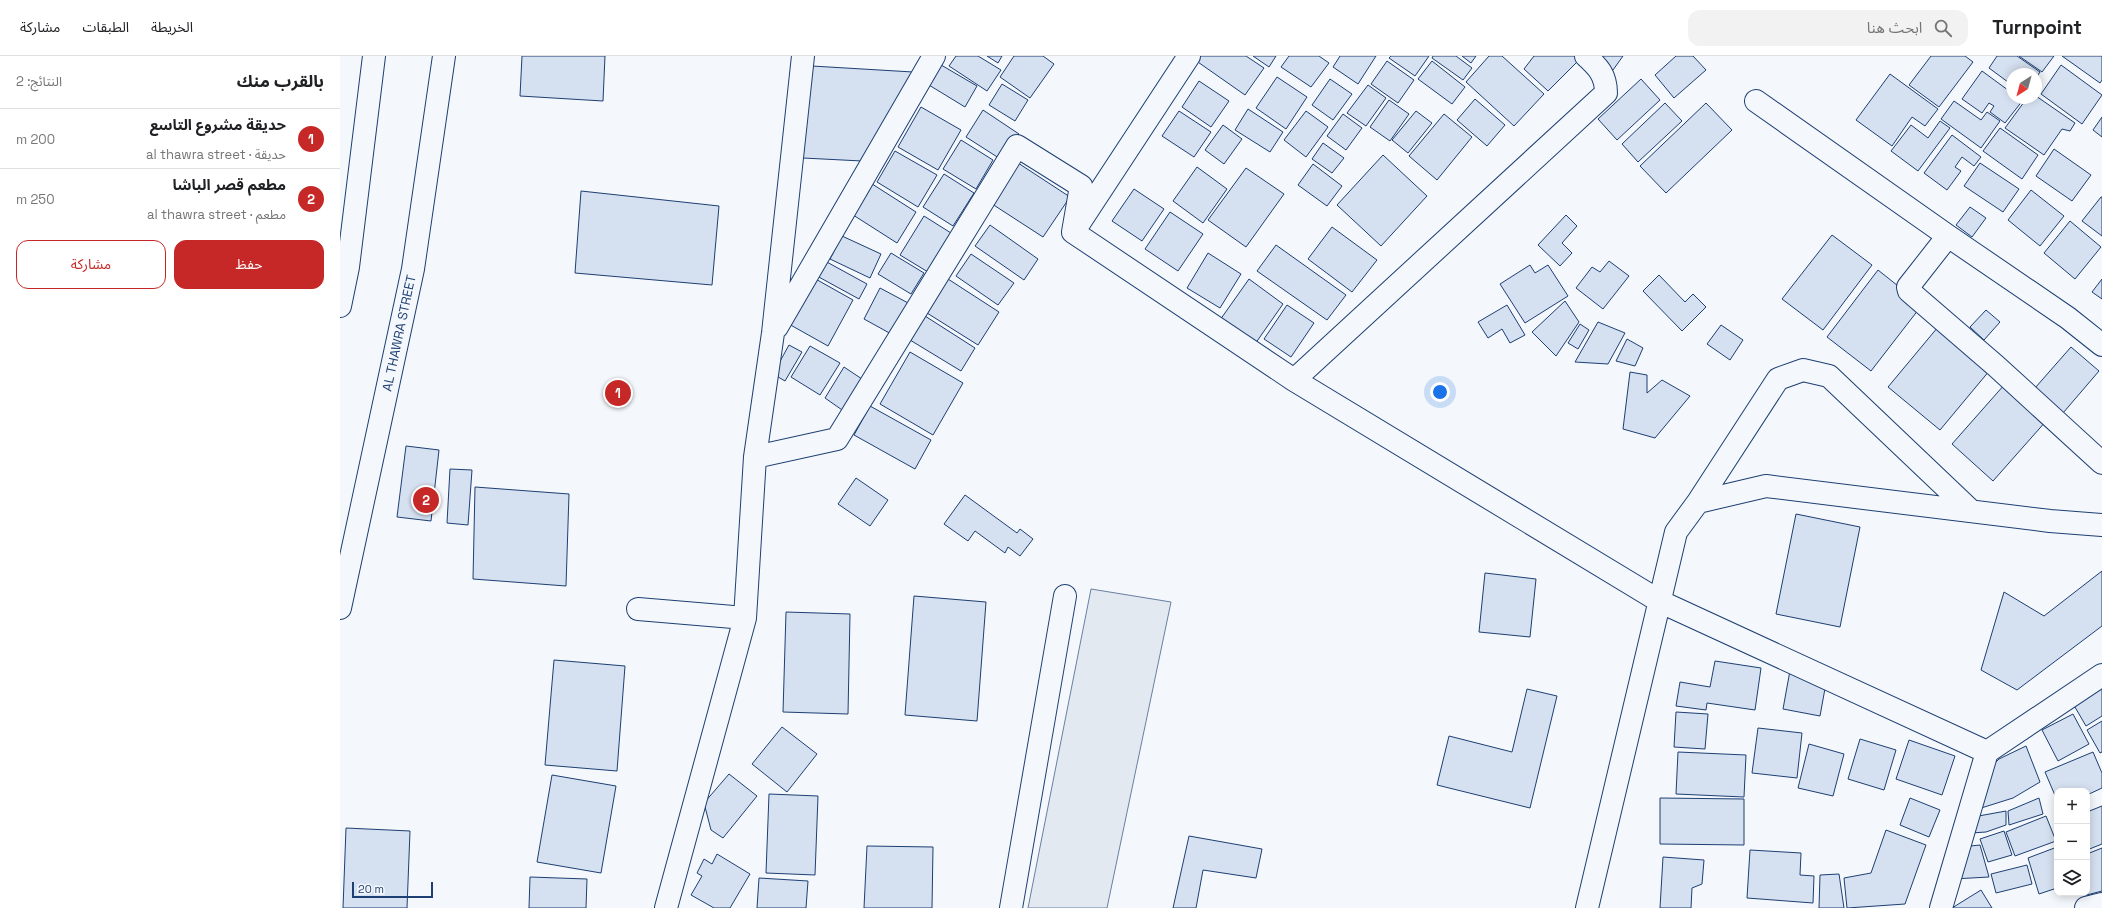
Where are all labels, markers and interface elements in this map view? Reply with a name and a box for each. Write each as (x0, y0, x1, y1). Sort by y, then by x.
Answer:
search box (1688, 10, 1968, 46)
text: Turnpoint (1992, 15, 2082, 40)
icon: search (1932, 17, 1954, 39)
text: مشاركة (20, 18, 60, 36)
text: الطبقات (82, 18, 129, 36)
text: الخريطة (151, 18, 193, 36)
text: ابحث هنا (1867, 18, 1922, 37)
north arrow (2006, 68, 2042, 104)
text: بالقرب منك (237, 70, 324, 92)
text: النتائج: 2 (16, 73, 62, 90)
text: حديقة مشروع التاسع (150, 115, 286, 134)
text: 200 m (16, 131, 55, 148)
text: 1 (308, 131, 314, 148)
text: حديقة · al thawra street (146, 146, 286, 163)
text: مطعم قصر الباشا (173, 175, 286, 194)
text: 250 m (16, 191, 55, 208)
text: 2 (307, 191, 315, 208)
text: مطعم · al thawra street (147, 206, 286, 223)
button: مشاركة (16, 240, 166, 289)
button: حفظ (174, 240, 324, 289)
street label: AL THAWRA STREET (378, 273, 420, 393)
pin: 1 (605, 378, 631, 408)
your location (1430, 382, 1450, 402)
pin: 2 (413, 485, 439, 515)
map controls (2054, 788, 2090, 896)
button: + (2054, 788, 2090, 824)
button: − (2054, 824, 2090, 860)
button: layers (2054, 860, 2090, 896)
scale bar (352, 880, 433, 899)
text: 20 m (358, 882, 384, 896)

